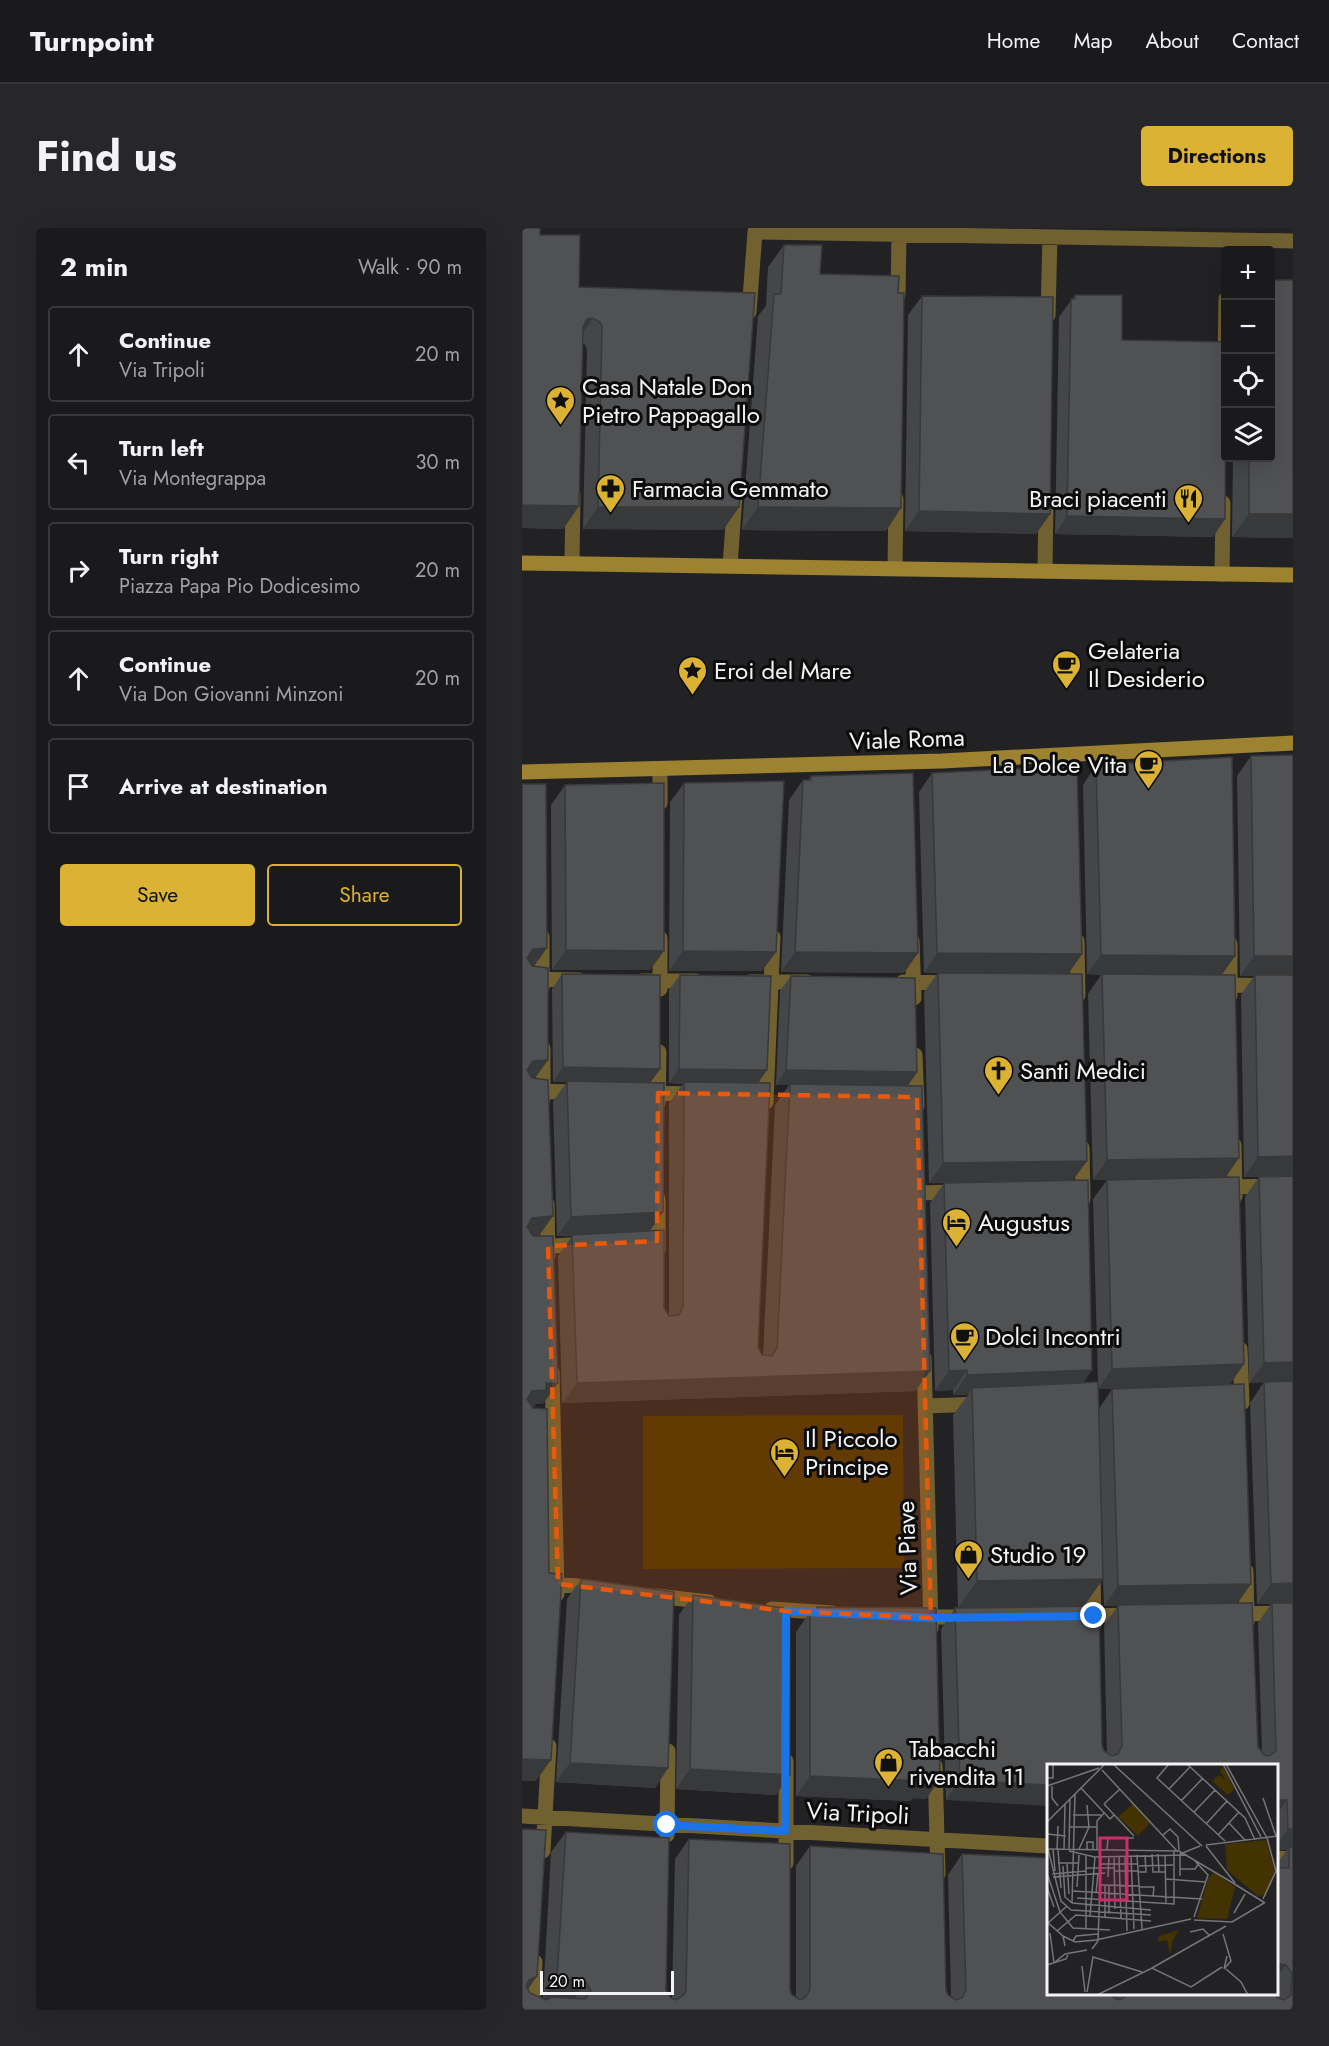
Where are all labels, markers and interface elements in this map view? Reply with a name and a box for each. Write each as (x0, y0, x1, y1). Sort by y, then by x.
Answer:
text: Turnpoint (30, 21, 154, 62)
text: Home (987, 26, 1040, 56)
text: Map (1073, 26, 1113, 56)
text: About (1146, 26, 1199, 56)
text: Contact (1232, 26, 1299, 56)
text: Find us (36, 126, 177, 187)
button: Directions (1141, 126, 1293, 186)
map controls (1221, 246, 1275, 462)
button: + (1221, 246, 1275, 300)
text: 2 min (60, 248, 128, 286)
text: Walk · 90 m (358, 253, 462, 282)
button: − (1221, 300, 1275, 354)
text: Continue (119, 324, 211, 356)
icon: ahead (62, 338, 95, 371)
text: 20 m (415, 340, 460, 369)
button: locate (1221, 354, 1275, 408)
text: Via Tripoli (119, 356, 205, 385)
place label: Casa Natale Don Pietro Pappagallo (582, 369, 760, 432)
place icon: Casa Natale Don Pietro Pappagallo (545, 384, 577, 426)
button: layers (1221, 408, 1275, 462)
text: Turn left (119, 432, 204, 464)
icon: left (62, 446, 95, 479)
text: 30 m (415, 448, 460, 477)
text: Via Montegrappa (119, 464, 266, 493)
place label: Farmacia Gemmato (632, 471, 829, 506)
pharmacy icon: Farmacia Gemmato (595, 472, 627, 514)
place label: Braci piacenti (1029, 481, 1167, 516)
restaurant icon: Braci piacenti (1172, 482, 1204, 524)
text: Turn right (119, 540, 219, 572)
icon: right (62, 554, 95, 587)
text: 20 m (415, 556, 460, 585)
text: Piazza Papa Pio Dodicesimo (119, 572, 360, 601)
place label: Gelateria Il Desiderio (1088, 633, 1205, 696)
text: Continue (119, 648, 211, 680)
cafe icon: Gelateria Il Desiderio (1051, 648, 1083, 690)
place label: Eroi del Mare (714, 653, 852, 688)
place icon: Eroi del Mare (677, 654, 709, 696)
icon: ahead (62, 662, 95, 695)
text: 20 m (415, 664, 460, 693)
text: Via Don Giovanni Minzoni (119, 680, 343, 709)
street label: Viale Roma (849, 719, 965, 759)
place label: La Dolce Vita (992, 747, 1127, 782)
cafe icon: La Dolce Vita (1132, 748, 1164, 790)
icon: arrive (62, 770, 95, 803)
text: Arrive at destination (119, 770, 328, 802)
button: Save (60, 864, 255, 926)
button: Share (267, 864, 462, 926)
place label: Santi Medici (1020, 1053, 1146, 1088)
church icon: Santi Medici (983, 1054, 1015, 1096)
place label: Augustus (978, 1205, 1070, 1240)
hotel icon: Augustus (941, 1206, 973, 1248)
place label: Dolci Incontri (985, 1319, 1121, 1354)
cafe icon: Dolci Incontri (948, 1320, 980, 1362)
place label: Il Piccolo Principe (805, 1421, 898, 1484)
hotel icon: Il Piccolo Principe (768, 1436, 800, 1478)
street label: Via Piave (888, 1500, 926, 1596)
place label: Studio 19 (990, 1537, 1086, 1572)
shop icon: Studio 19 (953, 1538, 985, 1580)
route end (1080, 1602, 1106, 1628)
place label: Tabacchi rivendita 11 (909, 1731, 1025, 1794)
shop icon: Tabacchi rivendita 11 (872, 1746, 904, 1788)
inset map (1047, 1764, 1278, 1995)
street label: Via Tripoli (806, 1793, 910, 1833)
route start (653, 1811, 679, 1837)
scale bar (540, 1968, 674, 1996)
text: 20 m (549, 1970, 585, 1993)

